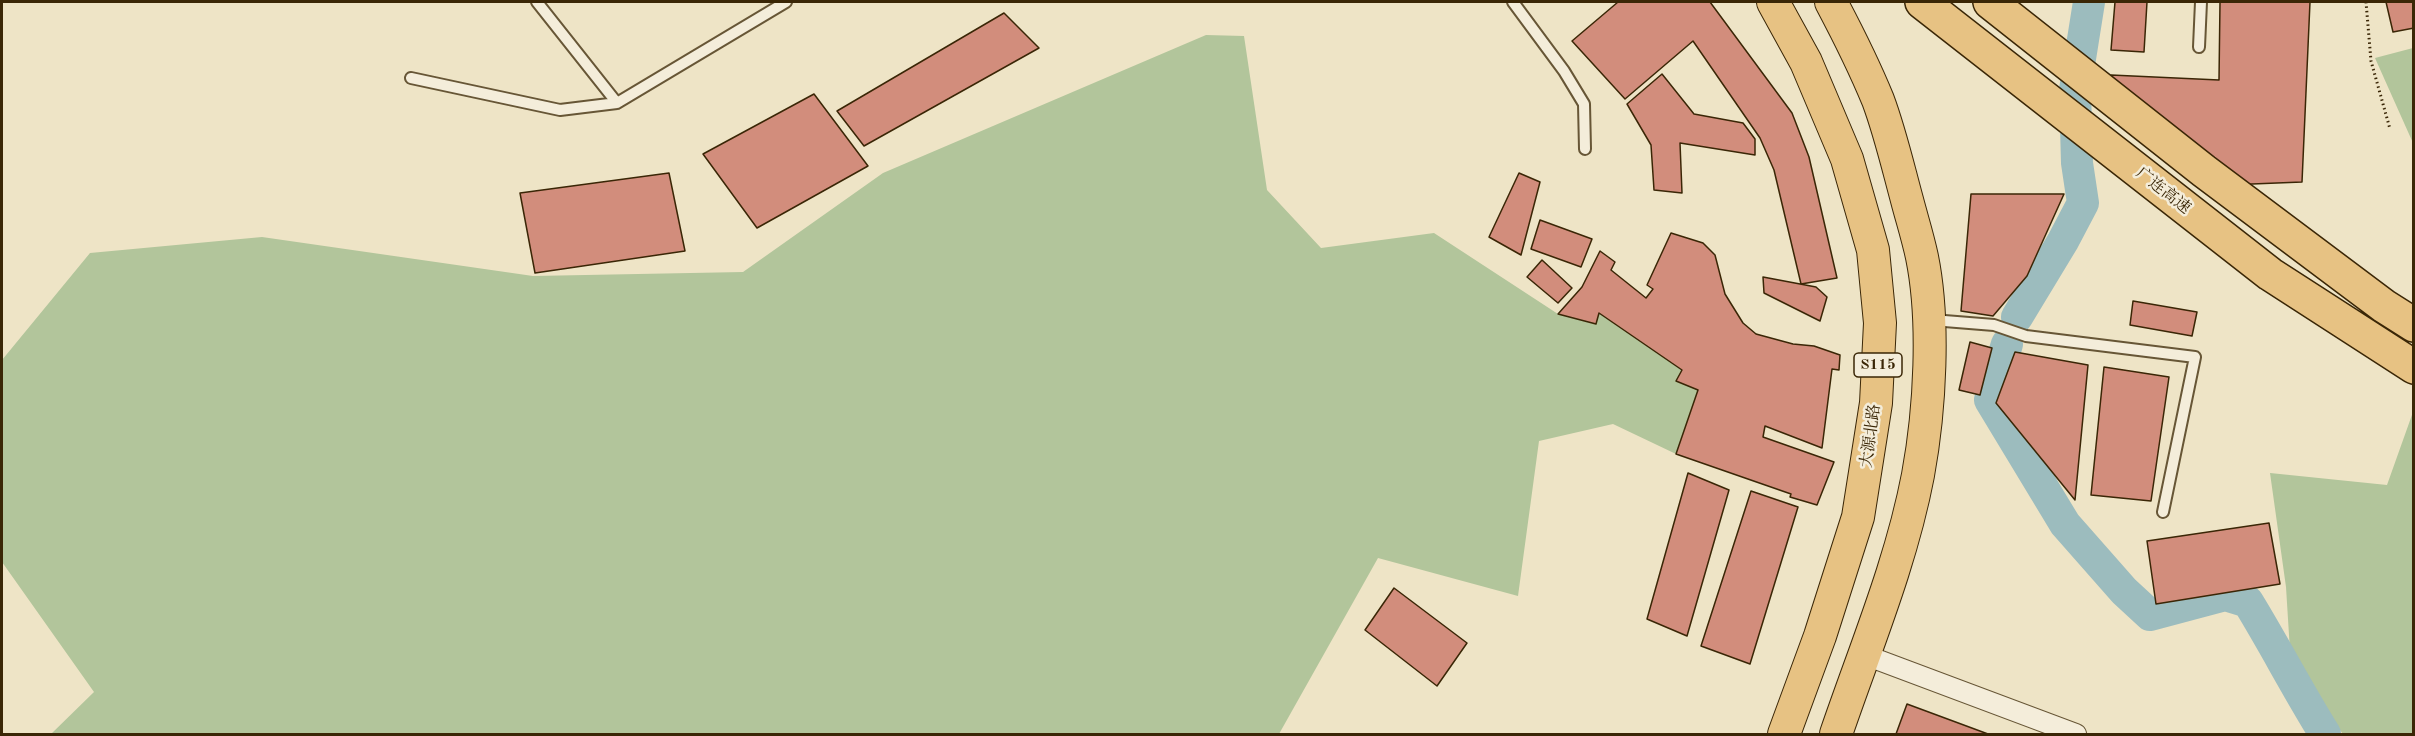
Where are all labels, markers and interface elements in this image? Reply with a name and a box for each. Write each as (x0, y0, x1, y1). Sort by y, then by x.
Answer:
street label: 广连高速 (2132, 164, 2194, 218)
road number: S115 (1854, 353, 1902, 377)
street label: 大源北路 (1857, 403, 1885, 469)

